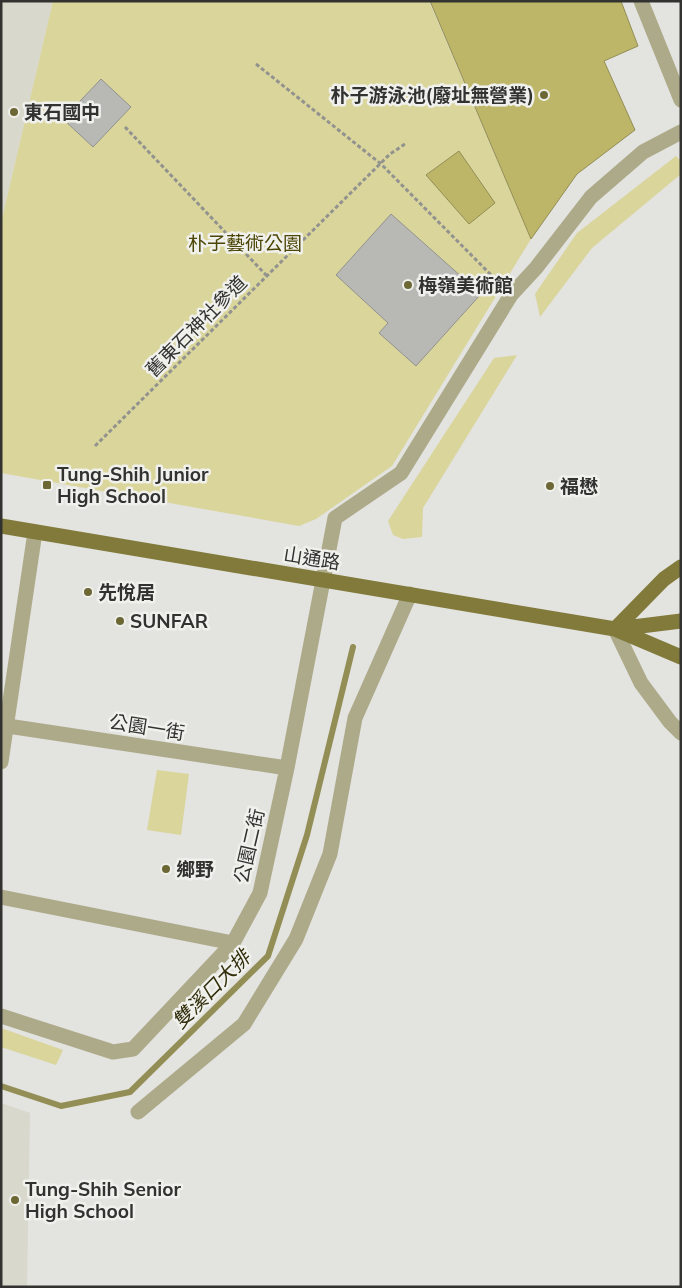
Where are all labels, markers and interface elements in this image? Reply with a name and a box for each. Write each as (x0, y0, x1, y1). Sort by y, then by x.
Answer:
place label: 朴子游泳池(廢址無營業) (330, 83, 534, 107)
marker: 朴子游泳池(廢址無營業) (538, 89, 550, 101)
place label: 東石國中 (24, 100, 100, 124)
marker: 東石國中 (8, 106, 20, 118)
park label: 朴子藝術公園 (188, 231, 302, 255)
street label: 舊東石神社參道 (140, 270, 252, 382)
place label: 梅嶺美術館 (418, 273, 513, 297)
marker: 梅嶺美術館 (402, 279, 414, 291)
place label: Tung-Shih Junior High School (57, 462, 209, 508)
place label: 福懋 (560, 474, 598, 498)
marker: Tung-Shih Junior High School (41, 479, 53, 491)
marker: 福懋 (544, 480, 556, 492)
street label: 山通路 (282, 542, 342, 574)
place label: 先悅居 (98, 580, 155, 604)
marker: 先悅居 (82, 586, 94, 598)
place label: SUNFAR (130, 609, 208, 633)
marker: SUNFAR (114, 615, 126, 627)
street label: 公園一街 (108, 709, 186, 745)
street label: 公園二街 (229, 806, 269, 886)
place label: 鄉野 (176, 857, 214, 881)
marker: 鄉野 (160, 863, 172, 875)
water label: 雙溪口大排 (167, 943, 257, 1033)
place label: Tung-Shih Senior High School (25, 1177, 182, 1223)
marker: Tung-Shih Senior High School (9, 1194, 21, 1206)

